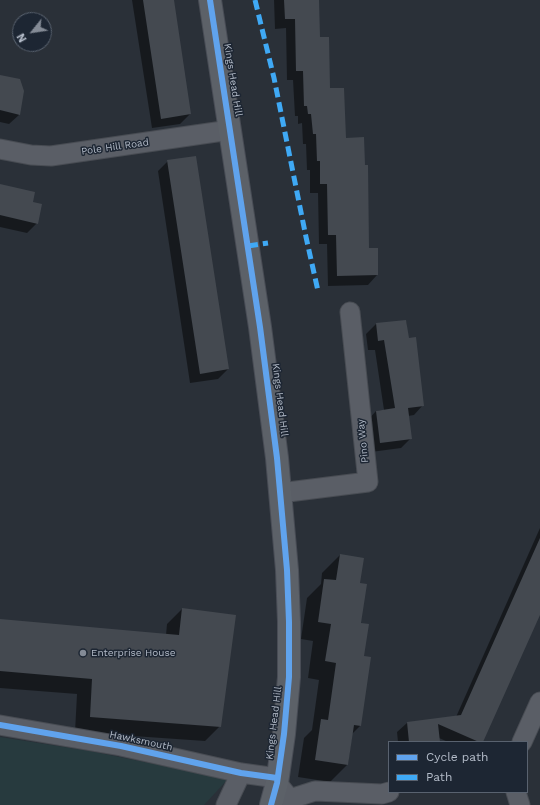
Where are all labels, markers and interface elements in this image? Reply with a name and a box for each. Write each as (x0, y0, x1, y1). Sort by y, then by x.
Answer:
north arrow (12, 12, 52, 52)
text: N (14, 31, 30, 45)
street label: Kings Head Hill (221, 43, 245, 117)
street label: Pole Hill Road (80, 136, 150, 158)
street label: Kings Head Hill (270, 363, 290, 437)
street label: Pino Way (355, 418, 371, 464)
place label: Enterprise House (91, 647, 175, 659)
marker: Enterprise House (78, 648, 88, 658)
street label: Kings Head Hill (264, 686, 284, 760)
street label: Hawksmouth (108, 728, 174, 754)
legend (388, 741, 528, 793)
text: Cycle path (426, 750, 488, 764)
text: Path (426, 770, 452, 784)

